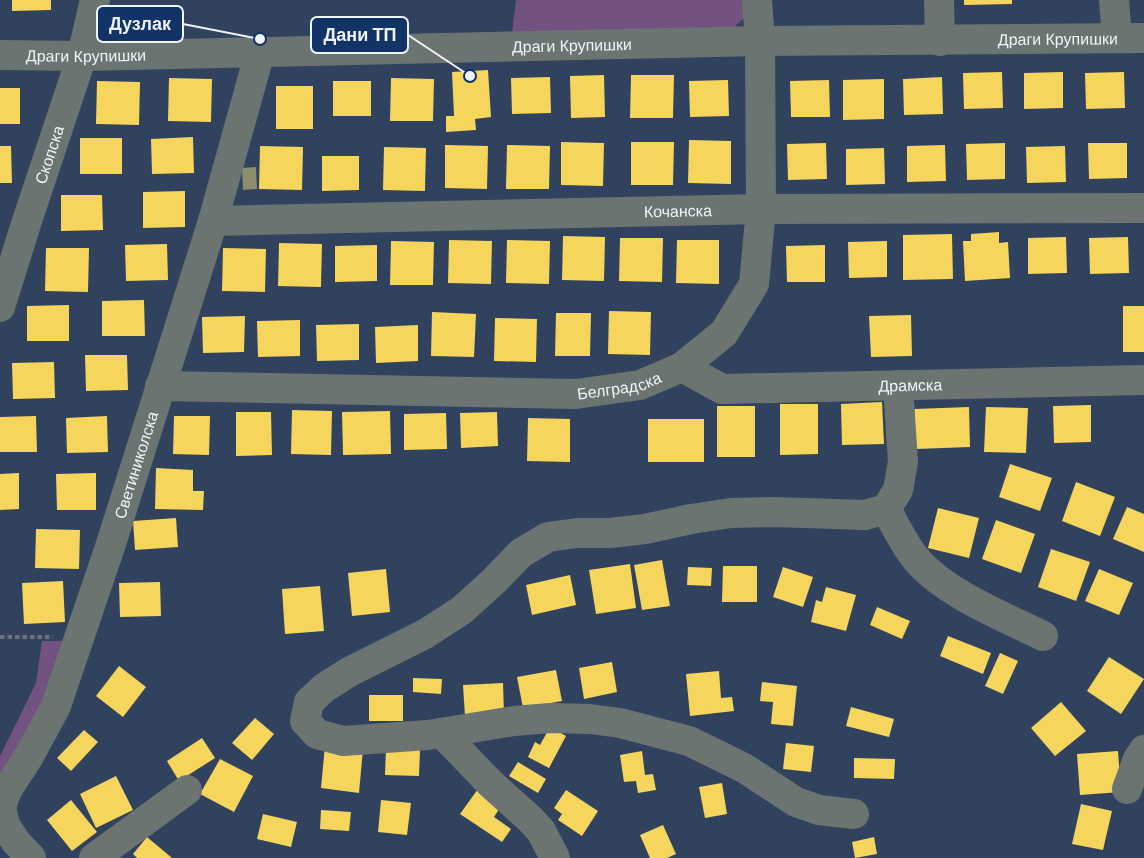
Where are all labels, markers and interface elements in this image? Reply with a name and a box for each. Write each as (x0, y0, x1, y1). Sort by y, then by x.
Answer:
callout: Дузлак (97, 6, 183, 42)
text: Дузлак (109, 12, 172, 36)
callout: Дани ТП (311, 17, 408, 53)
text: Дани ТП (324, 23, 396, 47)
street label: Драги Крупишки (998, 28, 1118, 50)
street label: Драги Крупишки (512, 33, 632, 57)
street label: Драги Крупишки (26, 44, 146, 67)
street label: Скопска (30, 123, 69, 187)
street label: Кочанска (644, 200, 712, 222)
street label: Белградска (576, 367, 664, 404)
street label: Драмска (878, 374, 943, 396)
street label: Светиниколска (109, 408, 163, 521)

